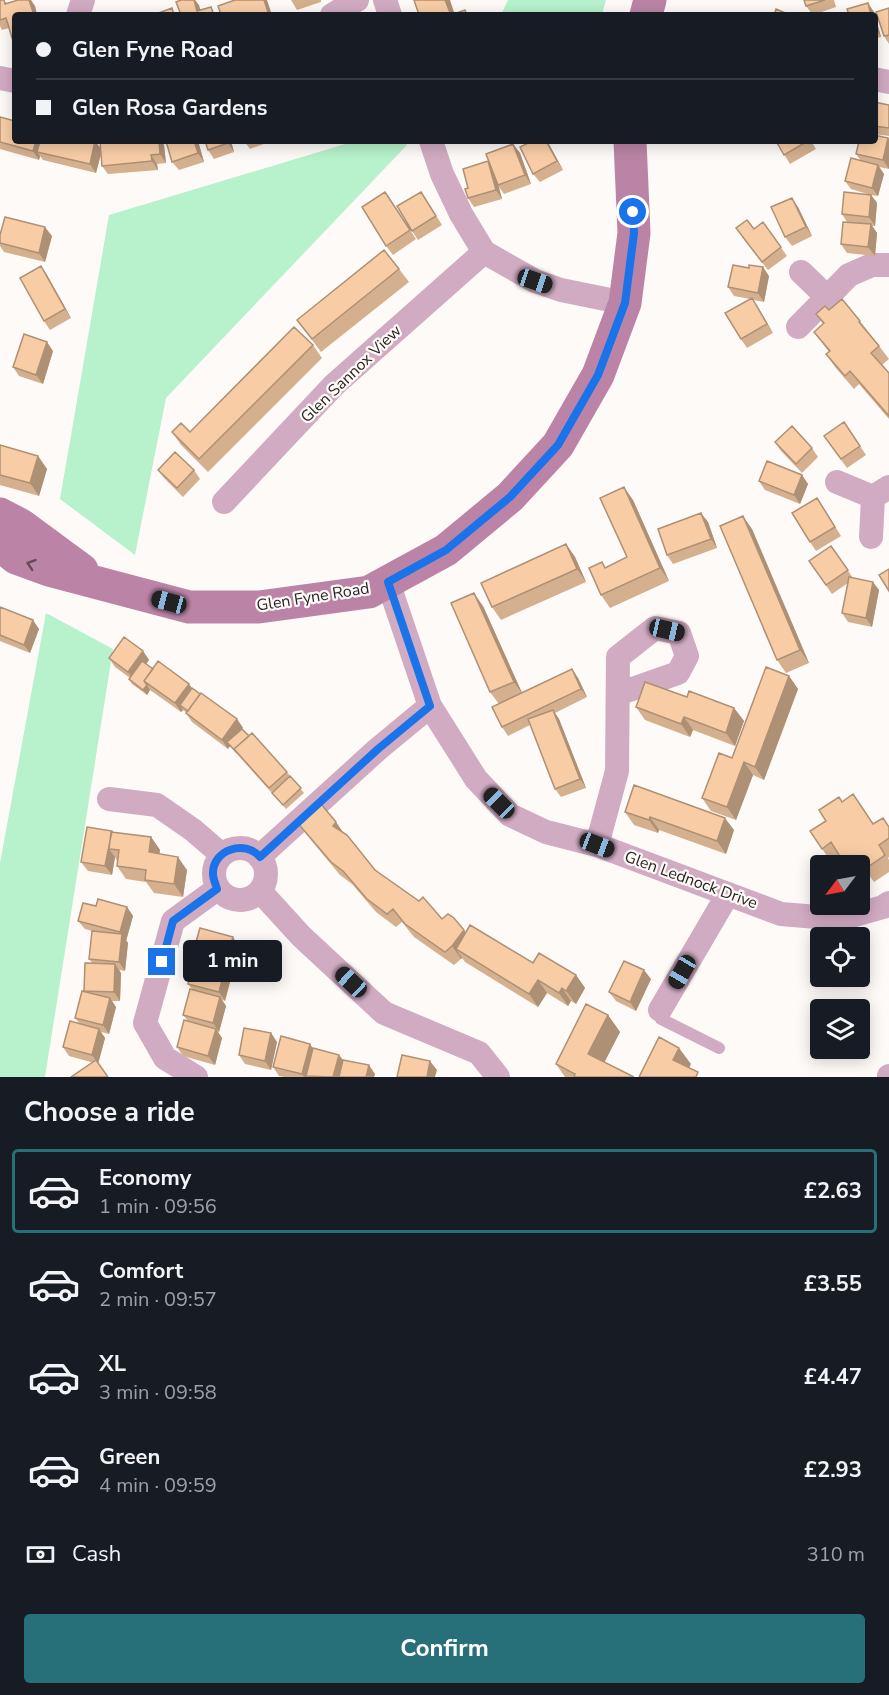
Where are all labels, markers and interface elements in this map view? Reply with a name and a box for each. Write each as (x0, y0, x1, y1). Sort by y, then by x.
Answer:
text: Glen Fyne Road (72, 35, 233, 65)
text: Glen Rosa Gardens (72, 93, 267, 123)
route start (619, 198, 646, 225)
car (515, 267, 555, 295)
street label: Glen Sannox View (296, 320, 407, 428)
one-way arrow (26, 558, 37, 571)
street label: Glen Fyne Road (255, 577, 371, 617)
car (149, 589, 189, 615)
car (647, 617, 687, 643)
car (480, 784, 518, 822)
car (577, 830, 617, 860)
street label: Glen Lednock Drive (622, 846, 760, 914)
north arrow (810, 855, 870, 915)
map controls (810, 855, 870, 1059)
button: locate (810, 927, 870, 987)
callout: 1 min (183, 941, 282, 983)
text: 1 min (207, 947, 258, 974)
route end (148, 948, 175, 975)
car (665, 952, 699, 992)
car (332, 963, 370, 1001)
button: layers (810, 999, 870, 1059)
text: Choose a ride (24, 1094, 195, 1131)
text: Economy (99, 1163, 191, 1193)
icon: car (27, 1164, 81, 1218)
text: £2.63 (804, 1176, 862, 1206)
text: 1 min · 09:56 (99, 1193, 217, 1220)
text: Comfort (99, 1256, 183, 1286)
icon: car (27, 1257, 81, 1311)
text: £3.55 (804, 1269, 862, 1299)
text: 2 min · 09:57 (99, 1286, 217, 1313)
text: XL (99, 1349, 126, 1379)
icon: car (27, 1350, 81, 1404)
text: £4.47 (804, 1362, 862, 1392)
text: 3 min · 09:58 (99, 1379, 217, 1406)
text: Green (99, 1442, 160, 1472)
icon: car (27, 1443, 81, 1497)
text: £2.93 (804, 1455, 862, 1485)
text: 4 min · 09:59 (99, 1472, 217, 1499)
icon: cash (24, 1538, 57, 1571)
text: Cash (72, 1539, 121, 1569)
text: 310 m (807, 1541, 865, 1568)
button: Confirm (24, 1614, 865, 1683)

